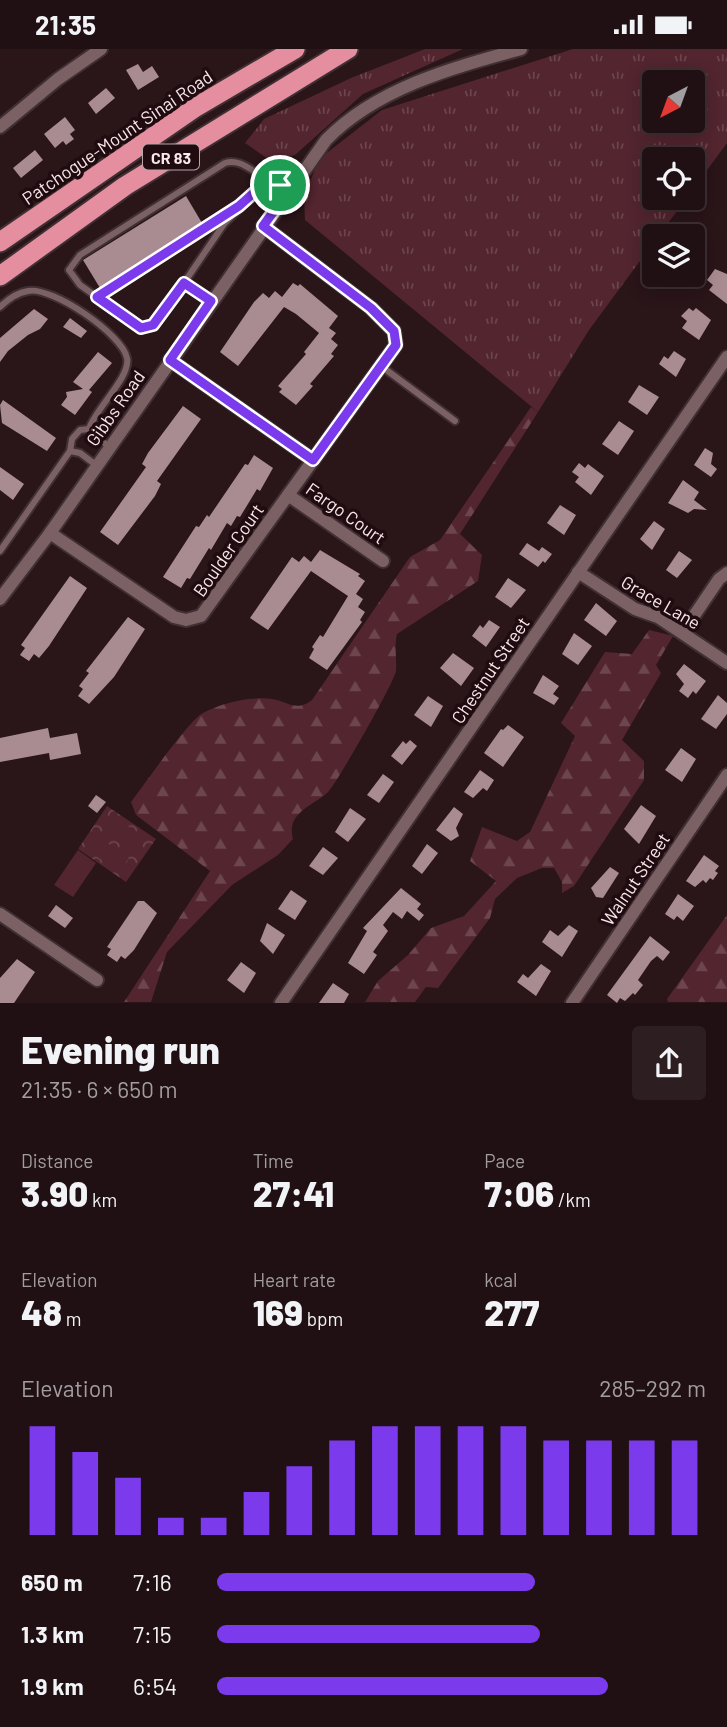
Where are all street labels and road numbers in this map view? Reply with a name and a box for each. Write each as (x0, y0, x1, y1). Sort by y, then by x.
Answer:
street label: Patchogue-Mount Sinai Road (18, 65, 216, 209)
road number: CR 83 (143, 145, 199, 169)
street label: Gibbs Road (81, 366, 149, 450)
street label: Fargo Court (302, 478, 390, 548)
street label: Boulder Court (188, 499, 268, 601)
street label: Grace Lane (617, 571, 705, 633)
street label: Chestnut Street (446, 613, 534, 727)
street label: Walnut Street (596, 829, 674, 929)

